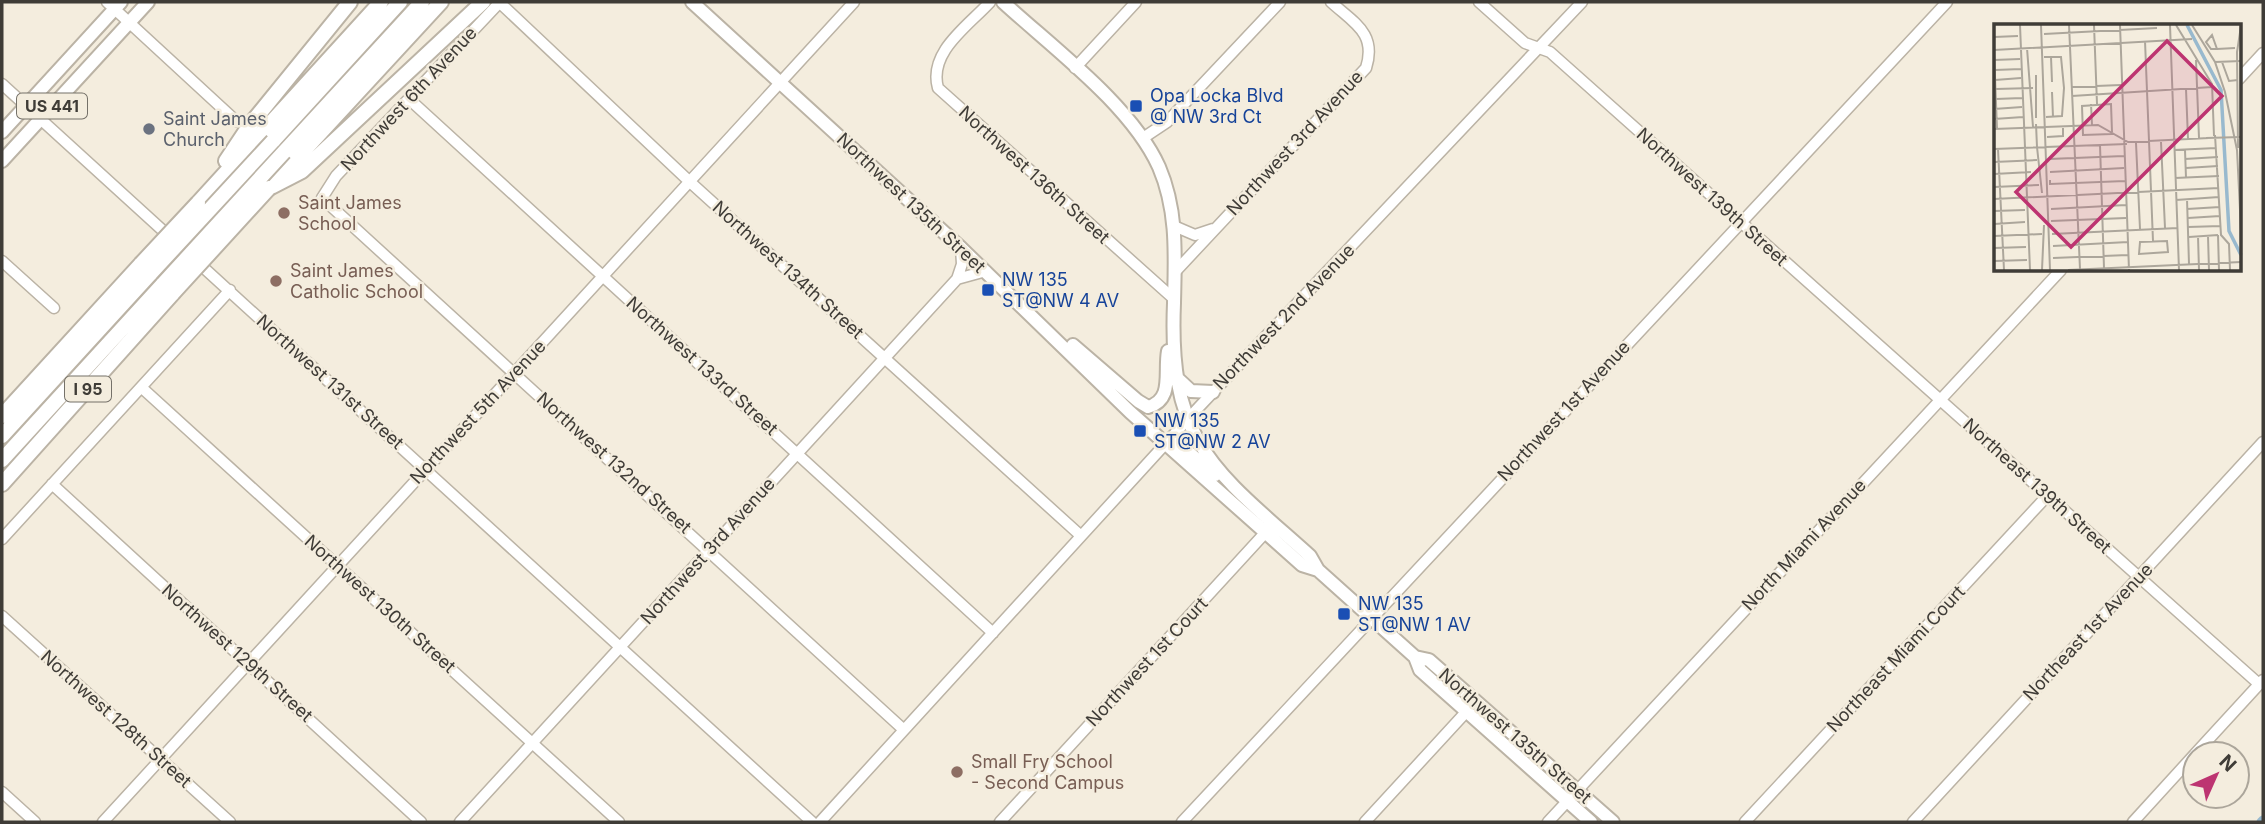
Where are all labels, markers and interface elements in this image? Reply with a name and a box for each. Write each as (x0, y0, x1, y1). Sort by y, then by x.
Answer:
street label: Northwest 6th Avenue (336, 22, 481, 175)
inset map (1994, 24, 2240, 271)
street label: Northwest 3rd Avenue (1222, 66, 1367, 219)
place label: Opa Locka Blvd @ NW 3rd Ct (1150, 85, 1283, 127)
road number: US 441 (17, 94, 87, 118)
marker: Opa Locka Blvd @ NW 3rd Ct (1128, 98, 1144, 114)
street label: Northwest 136th Street (955, 101, 1114, 248)
place label: Saint James Church (163, 108, 267, 150)
marker: Saint James Church (141, 121, 157, 137)
street label: Northwest 139th Street (1633, 123, 1792, 270)
street label: Northwest 135th Street (833, 128, 990, 277)
place label: Saint James School (298, 192, 402, 234)
street label: Northwest 134th Street (709, 196, 868, 343)
marker: Saint James School (276, 205, 292, 221)
street label: Northwest 2nd Avenue (1209, 239, 1359, 394)
place label: Saint James Catholic School (290, 260, 423, 302)
place label: NW 135 ST@NW 4 AV (1002, 269, 1119, 311)
marker: Saint James Catholic School (268, 273, 284, 289)
marker: NW 135 ST@NW 4 AV (980, 282, 996, 298)
street label: Northwest 133rd Street (622, 292, 782, 439)
street label: Northwest 131st Street (253, 310, 408, 453)
street label: Northwest 5th Avenue (405, 335, 550, 488)
street label: Northwest 1st Avenue (1493, 336, 1634, 485)
road number: I 95 (65, 376, 111, 402)
street label: Northwest 132nd Street (533, 388, 696, 537)
place label: NW 135 ST@NW 2 AV (1154, 410, 1271, 452)
street label: Northeast 139th Street (1959, 414, 2116, 558)
marker: NW 135 ST@NW 2 AV (1132, 423, 1148, 439)
street label: Northwest 3rd Avenue (636, 473, 779, 628)
street label: North Miami Avenue (1737, 475, 1870, 615)
street label: Northwest 130th Street (301, 530, 460, 677)
street label: Northeast 1st Avenue (2019, 559, 2157, 705)
street label: Northwest 129th Street (158, 579, 317, 726)
street label: Northeast Miami Court (1822, 581, 1969, 736)
street label: Northwest 1st Court (1081, 593, 1212, 730)
place label: NW 135 ST@NW 1 AV (1358, 593, 1471, 635)
marker: NW 135 ST@NW 1 AV (1336, 606, 1352, 622)
street label: Northwest 128th Street (37, 646, 196, 792)
street label: Northwest 135th Street (1435, 664, 1596, 808)
north arrow (2181, 740, 2251, 810)
text: N (2214, 750, 2241, 777)
place label: Small Fry School - Second Campus (971, 751, 1124, 793)
marker: Small Fry School - Second Campus (949, 764, 965, 780)

